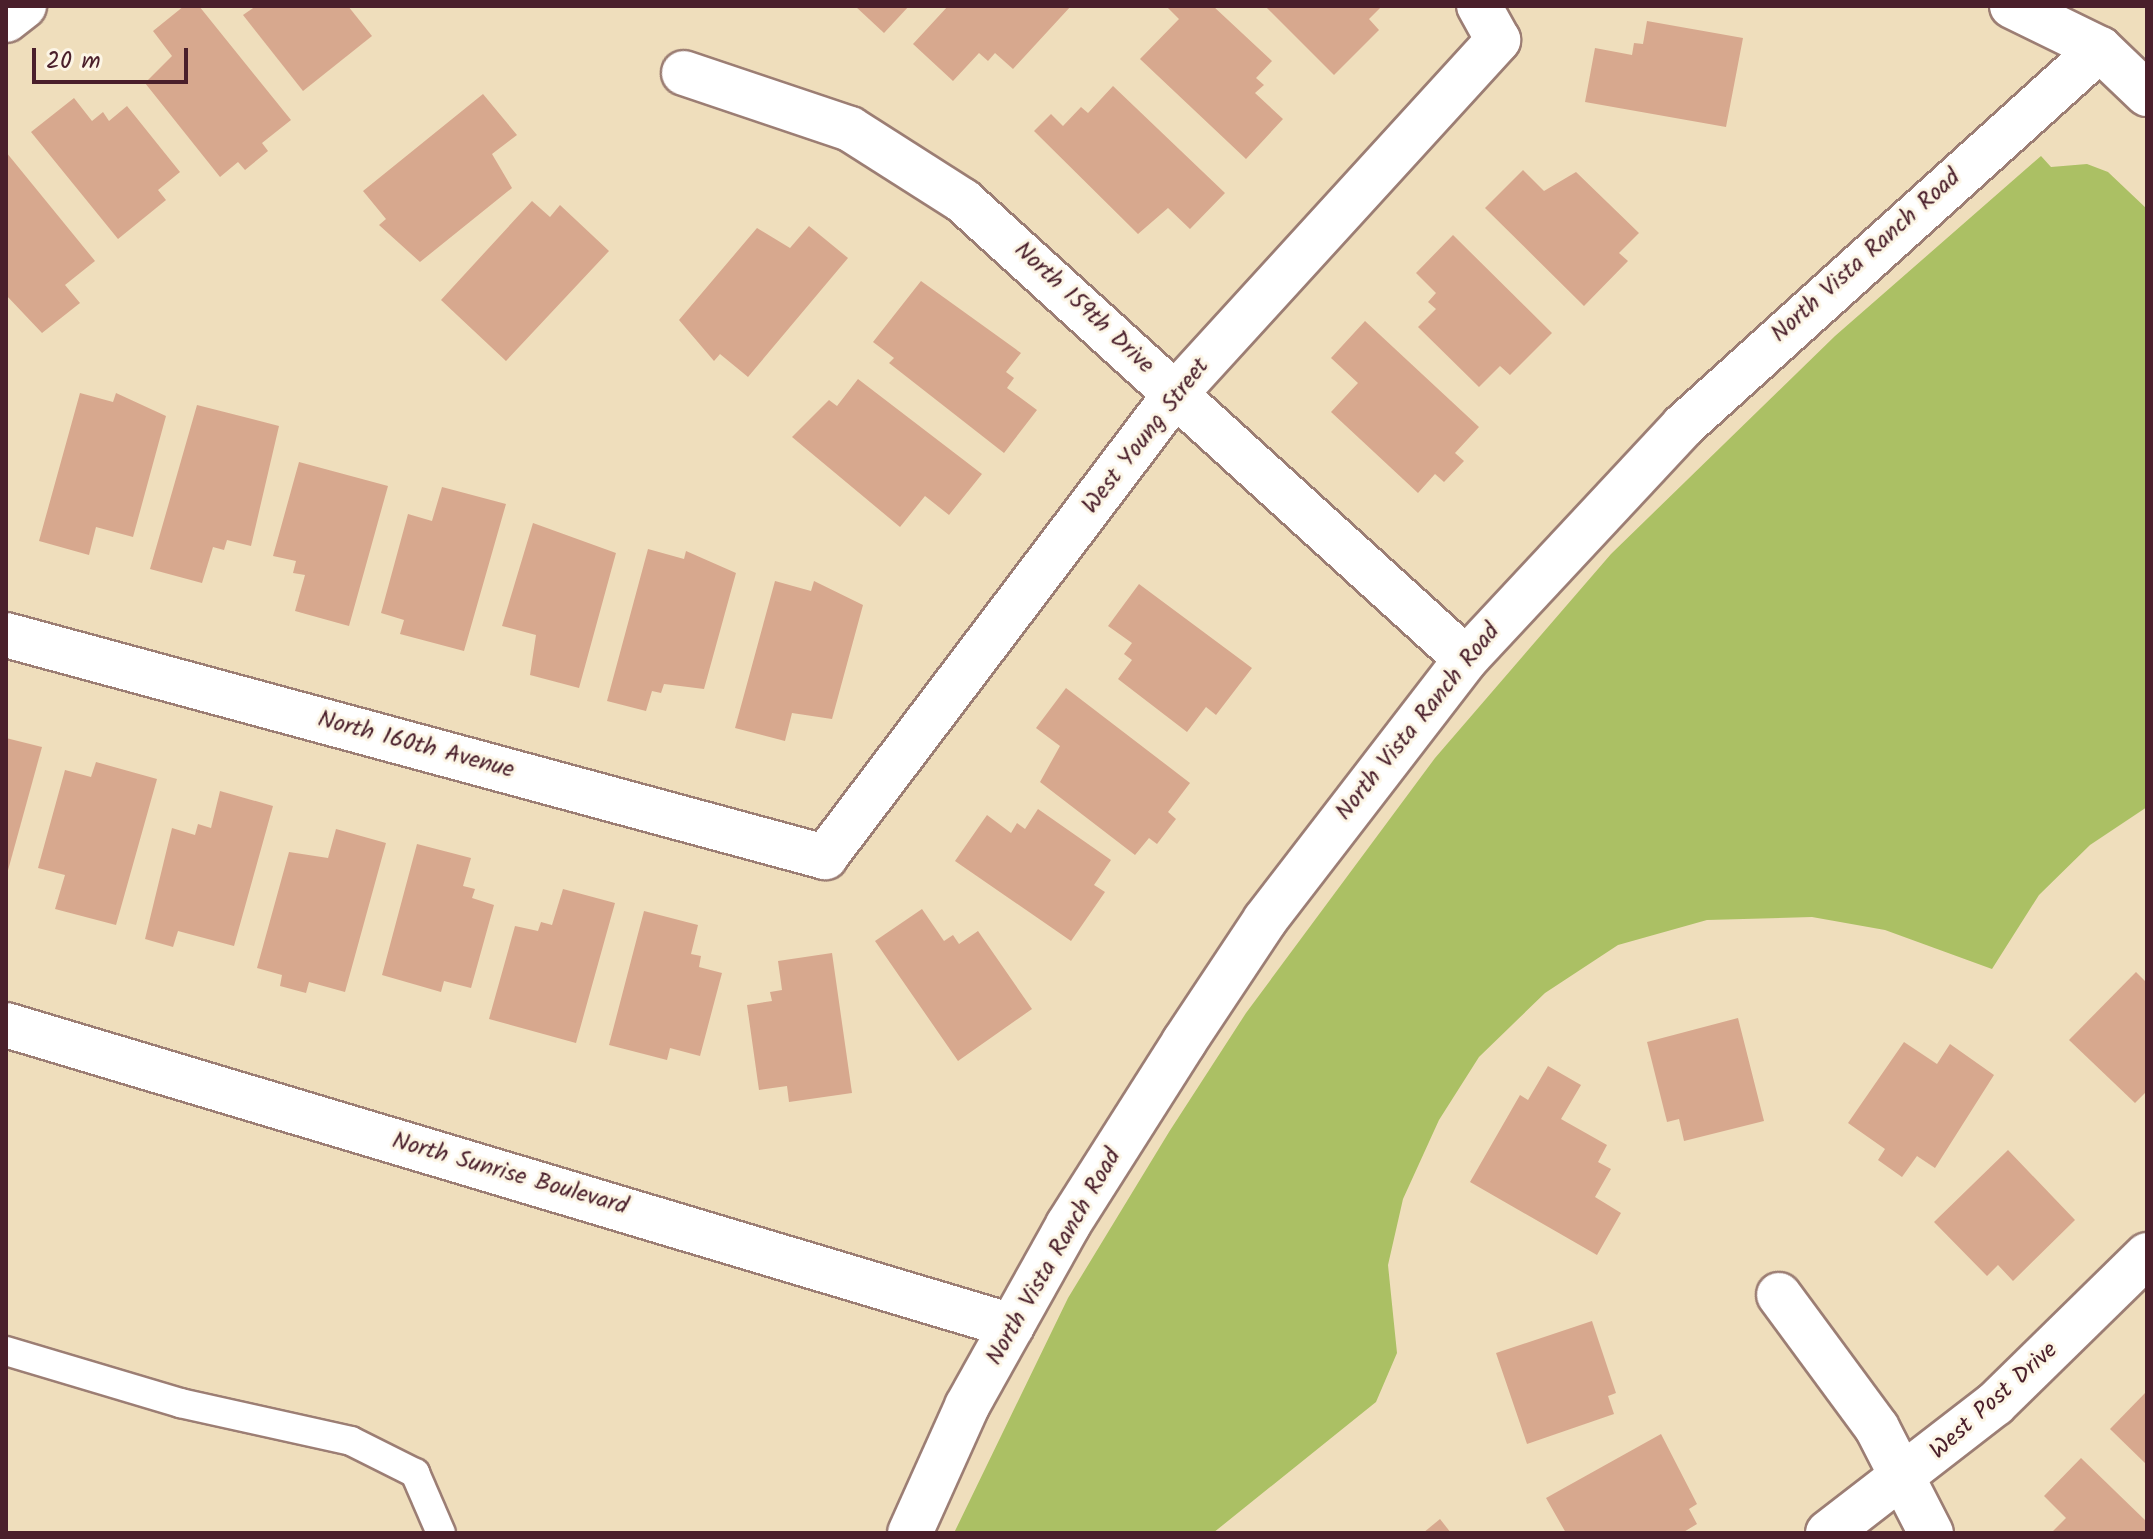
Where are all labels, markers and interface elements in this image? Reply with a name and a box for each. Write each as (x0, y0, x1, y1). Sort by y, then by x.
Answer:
scale bar (36, 32, 192, 82)
text: 20 m (46, 42, 101, 81)
street label: North Vista Ranch Road (1765, 163, 1967, 349)
street label: North 159th Drive (1008, 236, 1160, 380)
street label: West Young Street (1076, 352, 1216, 520)
street label: North Vista Ranch Road (1330, 618, 1506, 826)
street label: North 160th Avenue (315, 705, 517, 785)
street label: North Sunrise Boulevard (389, 1127, 631, 1221)
street label: North Vista Ranch Road (980, 1144, 1128, 1370)
street label: West Post Drive (1924, 1336, 2064, 1466)

